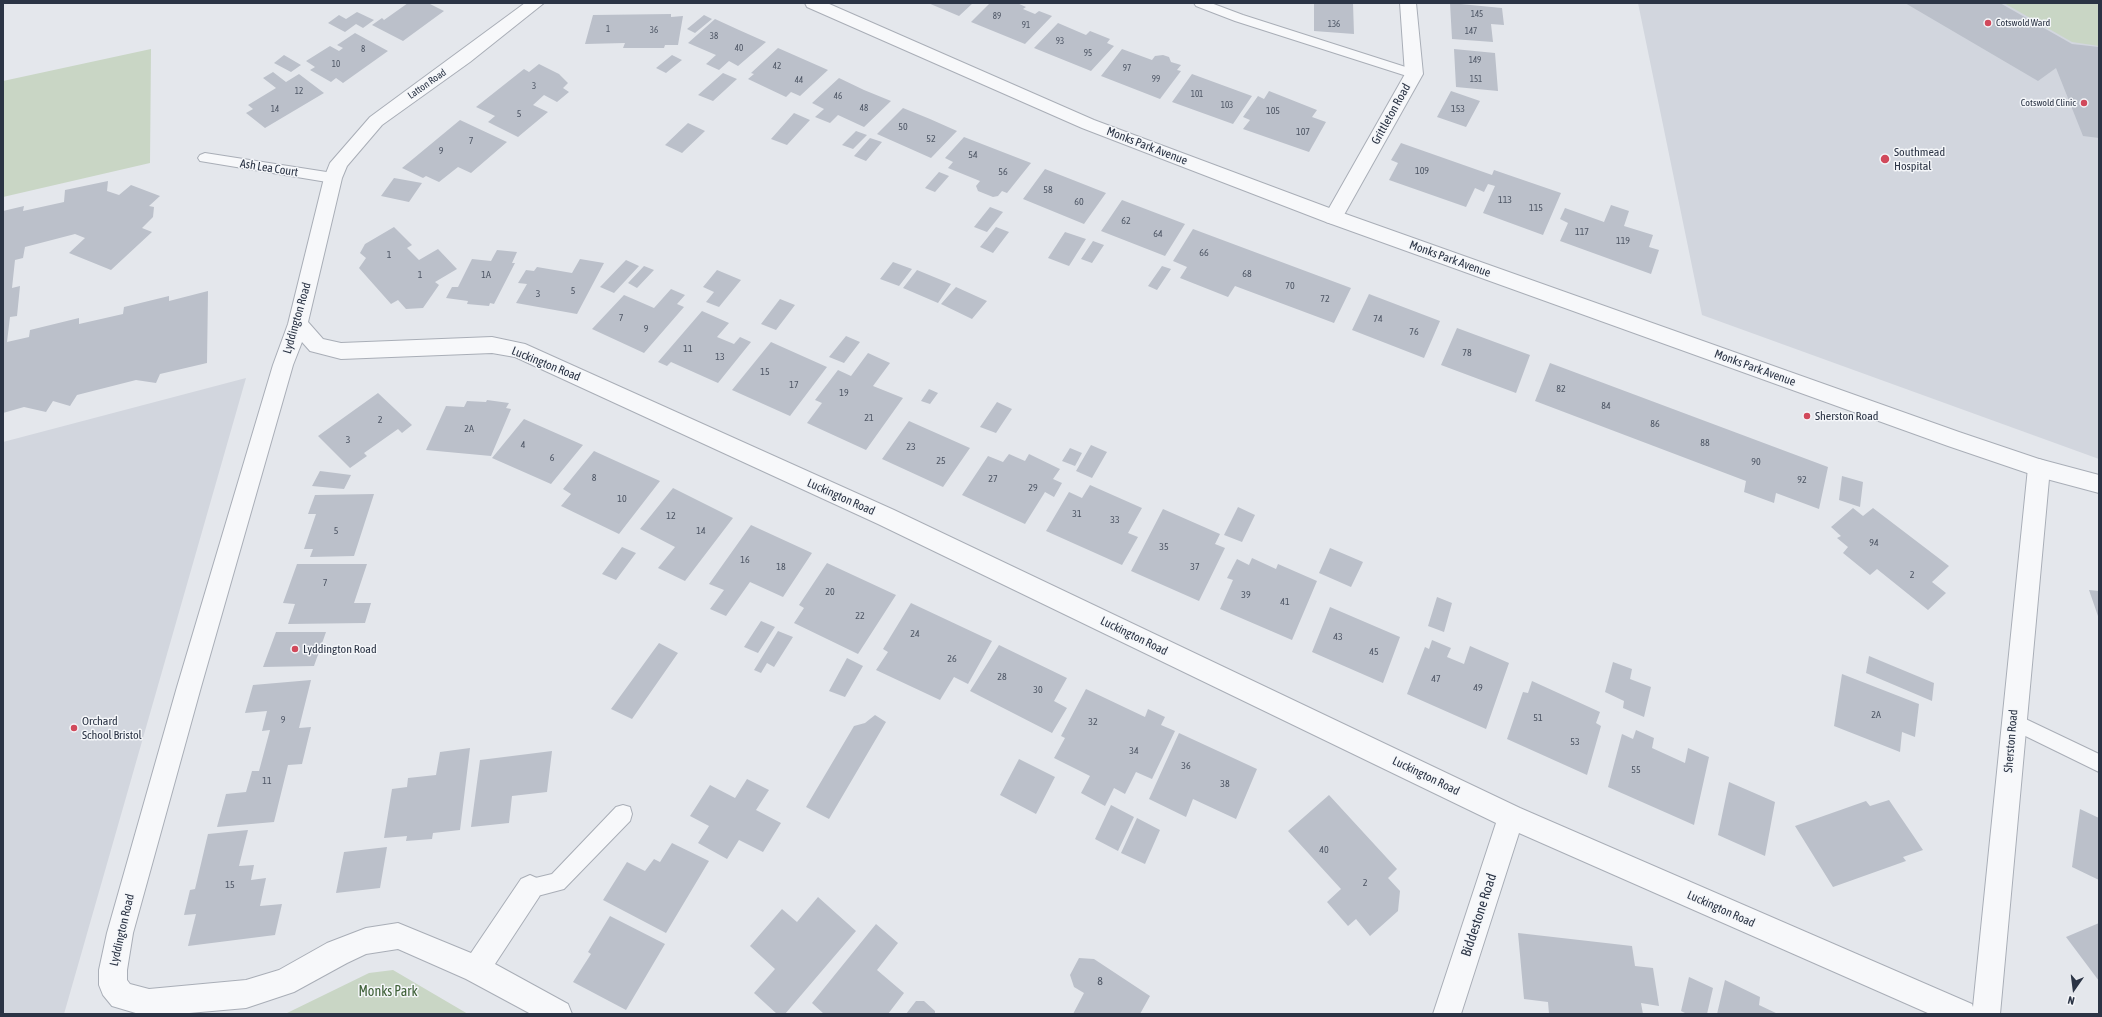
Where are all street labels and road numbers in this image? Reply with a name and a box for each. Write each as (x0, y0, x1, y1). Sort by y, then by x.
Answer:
street label: Latton Road (405, 66, 449, 102)
street label: Grittleton Road (1368, 81, 1414, 147)
street label: Monks Park Avenue (1104, 124, 1190, 168)
street label: Ash Lea Court (239, 156, 299, 180)
street label: Monks Park Avenue (1407, 238, 1493, 280)
street label: Lyddington Road (280, 281, 314, 355)
street label: Luckington Road (510, 344, 582, 384)
street label: Monks Park Avenue (1712, 347, 1798, 389)
street label: Luckington Road (805, 476, 877, 518)
street label: Luckington Road (1098, 614, 1170, 658)
street label: Sherston Road (2001, 709, 2021, 773)
street label: Luckington Road (1390, 754, 1462, 798)
street label: Biddestone Road (1458, 871, 1500, 959)
street label: Luckington Road (1685, 888, 1757, 930)
street label: Lyddington Road (107, 893, 137, 967)

